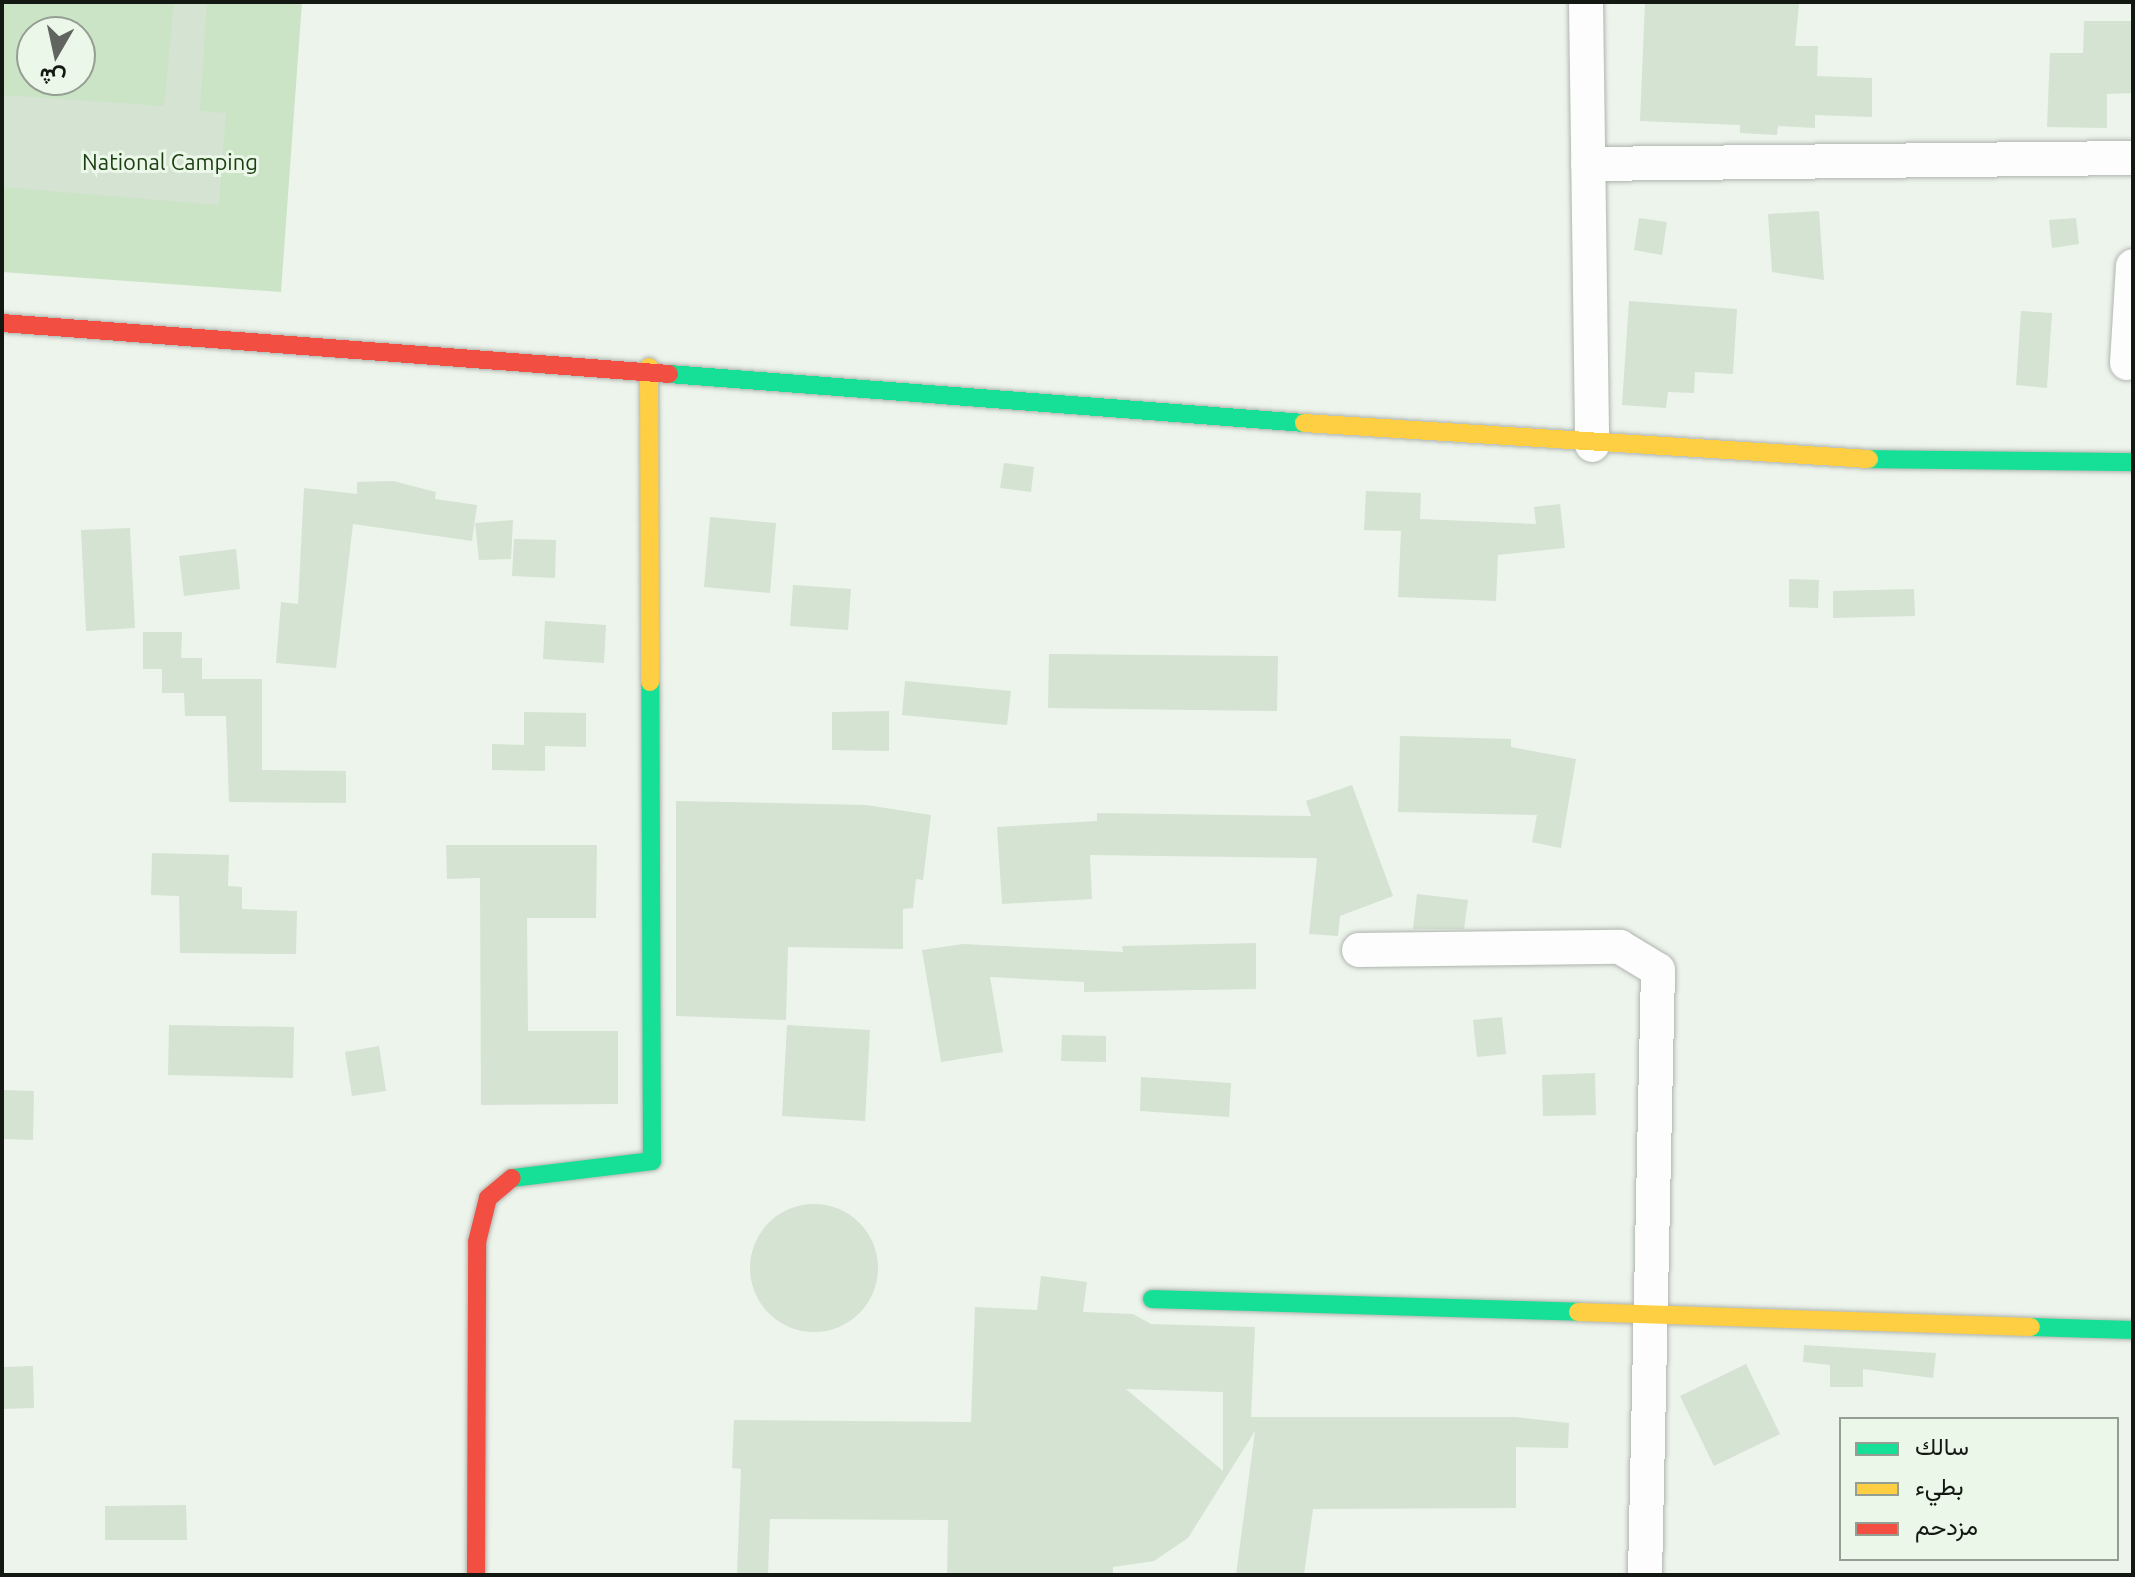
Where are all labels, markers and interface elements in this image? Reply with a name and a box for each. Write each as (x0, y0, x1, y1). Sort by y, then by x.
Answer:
north arrow (16, 16, 96, 96)
text: ش (37, 64, 67, 93)
park label: National Camping (82, 149, 258, 175)
legend (1839, 1417, 2119, 1561)
text: سالك (1915, 1433, 1969, 1460)
text: بطيء (1915, 1473, 1964, 1500)
text: مزدحم (1915, 1513, 1978, 1540)

